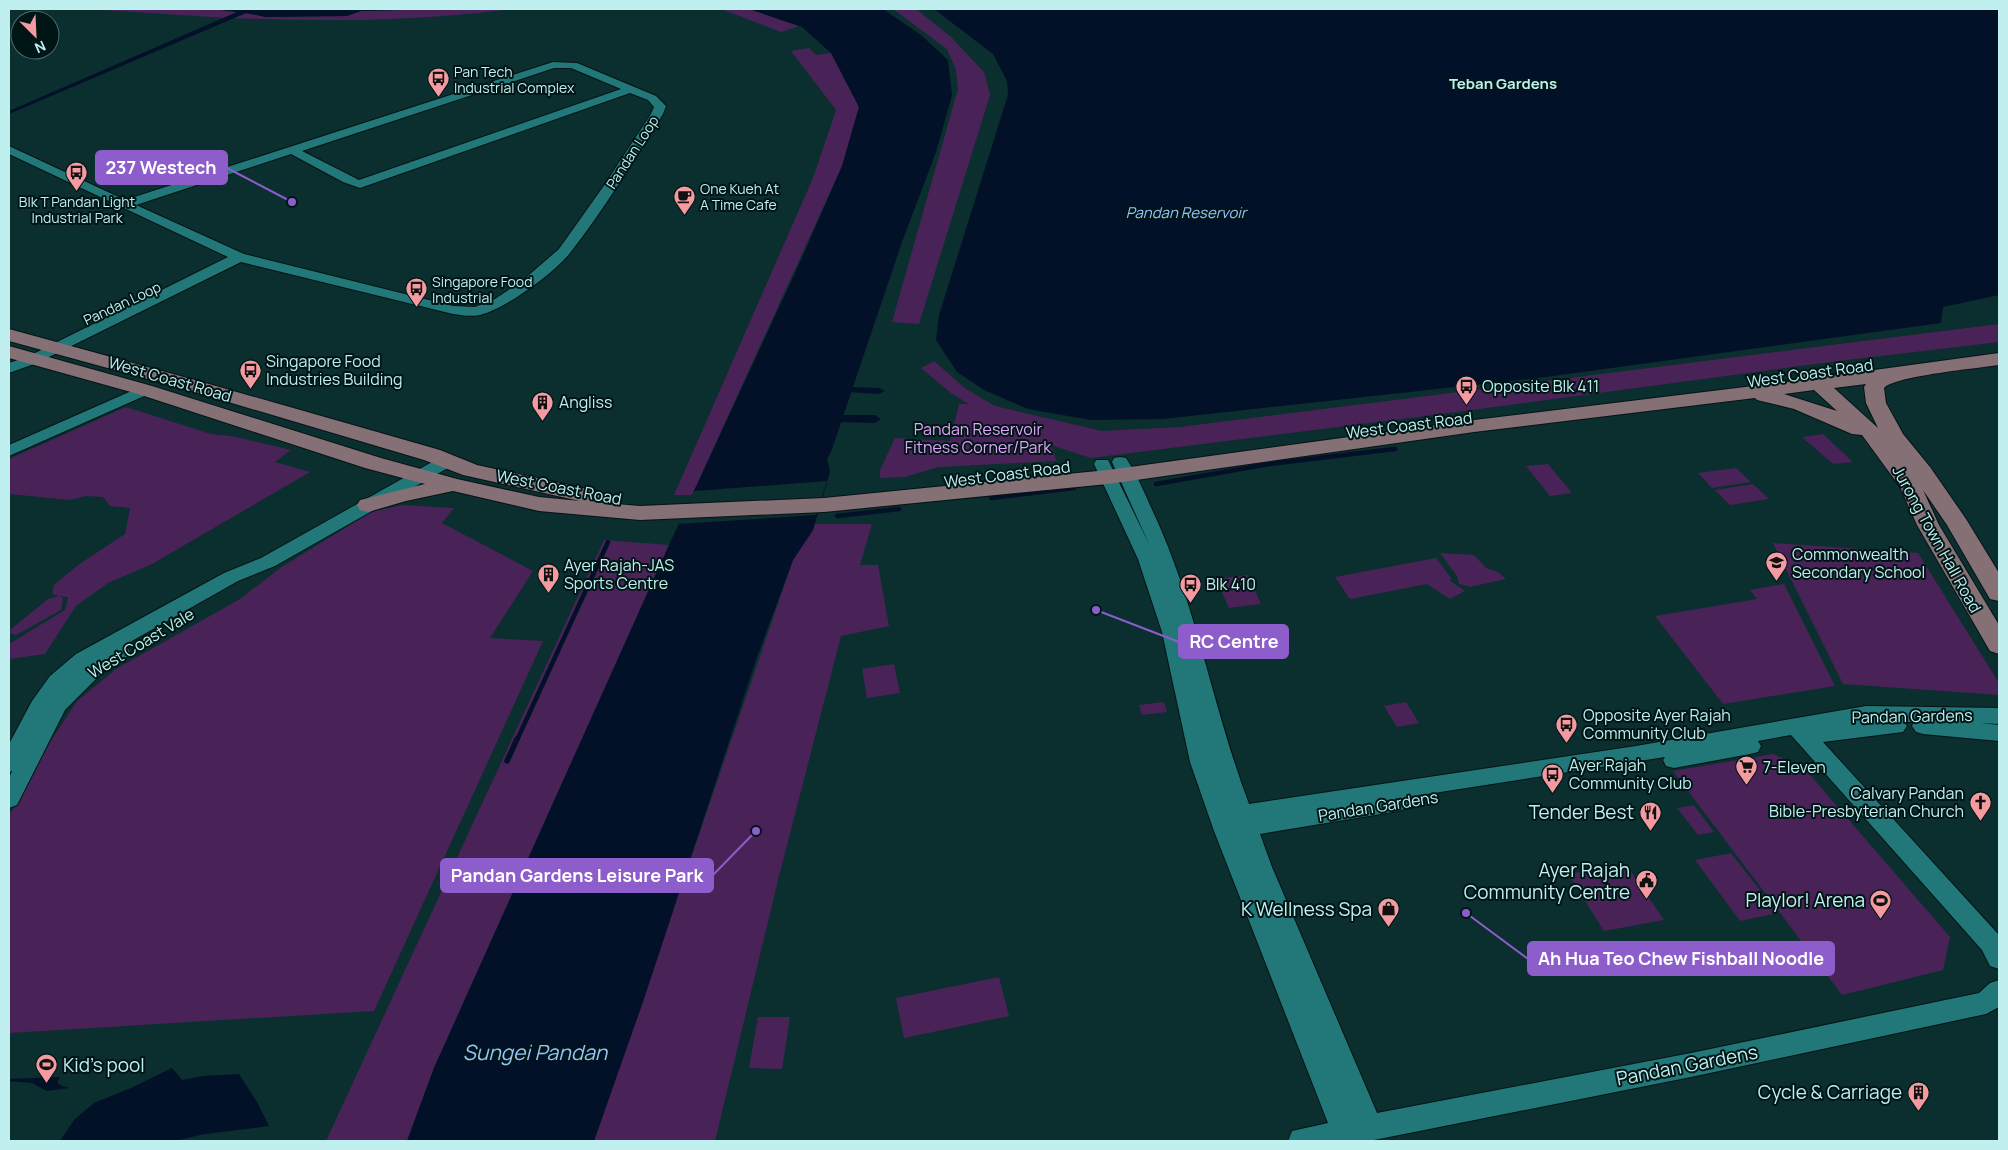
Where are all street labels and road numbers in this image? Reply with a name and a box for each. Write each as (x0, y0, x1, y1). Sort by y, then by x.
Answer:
street label: Pandan Loop (601, 112, 663, 192)
street label: Pandan Loop (80, 277, 164, 329)
street label: West Coast Road (106, 351, 234, 407)
street label: West Coast Road (1746, 353, 1874, 393)
street label: West Coast Road (1345, 406, 1473, 444)
street label: West Coast Road (943, 455, 1071, 493)
street label: Jurong Town Hall Road (1887, 462, 1987, 616)
street label: West Coast Road (495, 464, 623, 510)
street label: West Coast Vale (84, 603, 198, 683)
street label: Pandan Gardens (1851, 704, 1973, 728)
street label: Pandan Gardens (1317, 786, 1439, 826)
street label: Pandan Gardens (1614, 1039, 1760, 1091)

